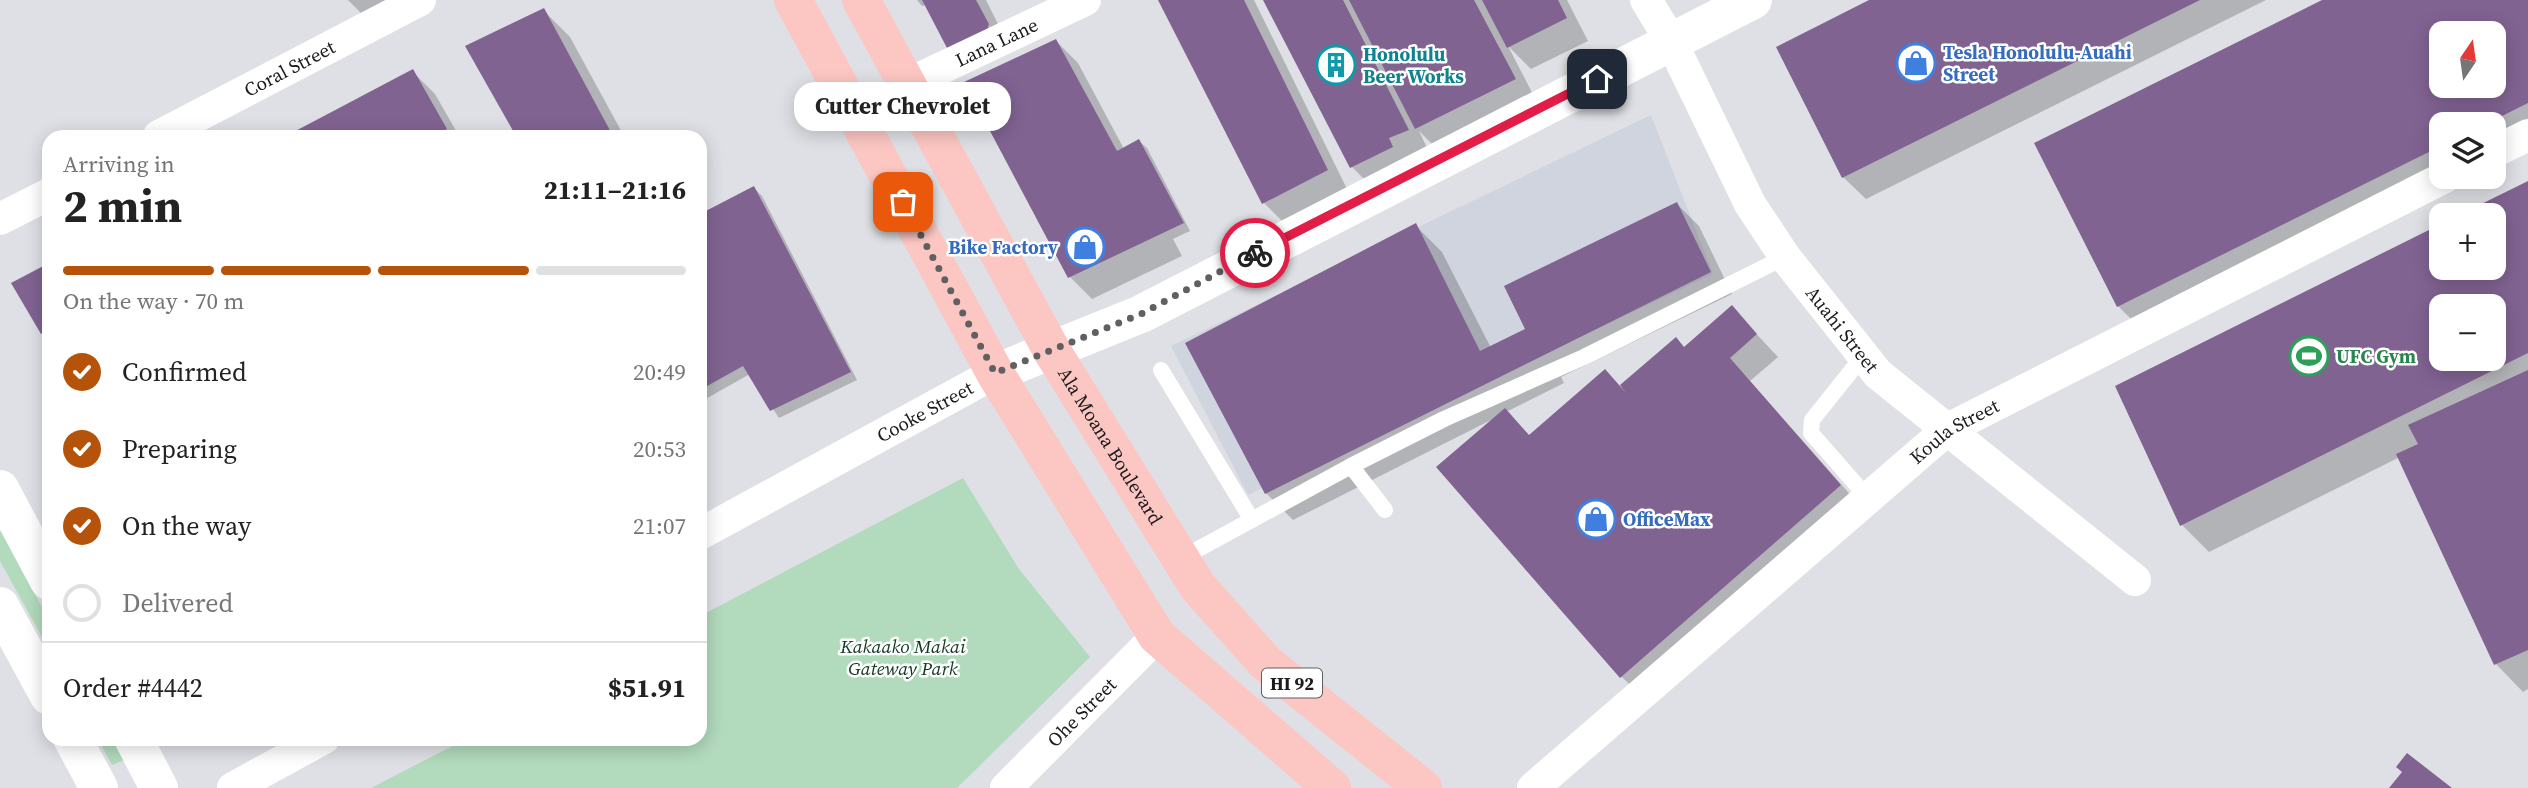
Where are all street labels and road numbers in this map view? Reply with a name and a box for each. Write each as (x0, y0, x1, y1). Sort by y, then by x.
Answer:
street label: Lana Lane (951, 11, 1042, 73)
street label: Coral Street (239, 33, 340, 103)
street label: Auahi Street (1800, 281, 1885, 379)
street label: Ala Moana Boulevard (1052, 362, 1169, 530)
street label: Cooke Street (872, 374, 978, 448)
street label: Koula Street (1904, 392, 2004, 470)
road number: HI 92 (1262, 668, 1322, 698)
street label: Ohe Street (1041, 671, 1122, 753)

